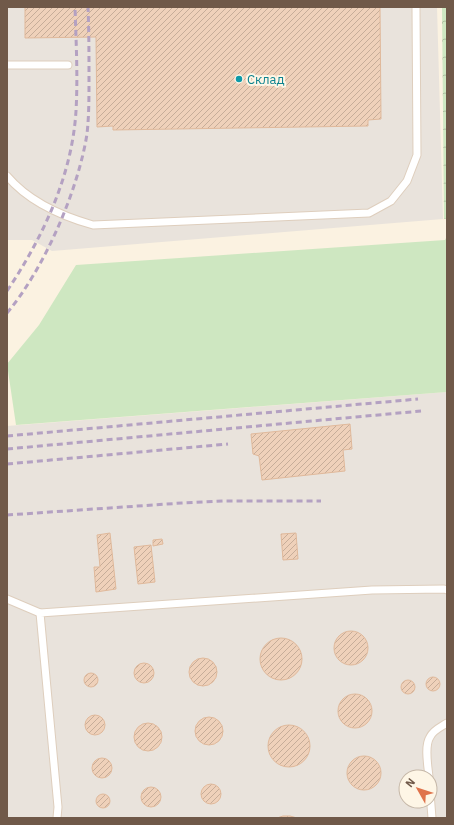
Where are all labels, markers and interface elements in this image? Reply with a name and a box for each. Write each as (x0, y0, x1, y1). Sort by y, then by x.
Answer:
place label: Склад (247, 71, 285, 88)
marker: Склад (234, 74, 244, 84)
north arrow (398, 769, 438, 809)
text: N (402, 775, 418, 790)

